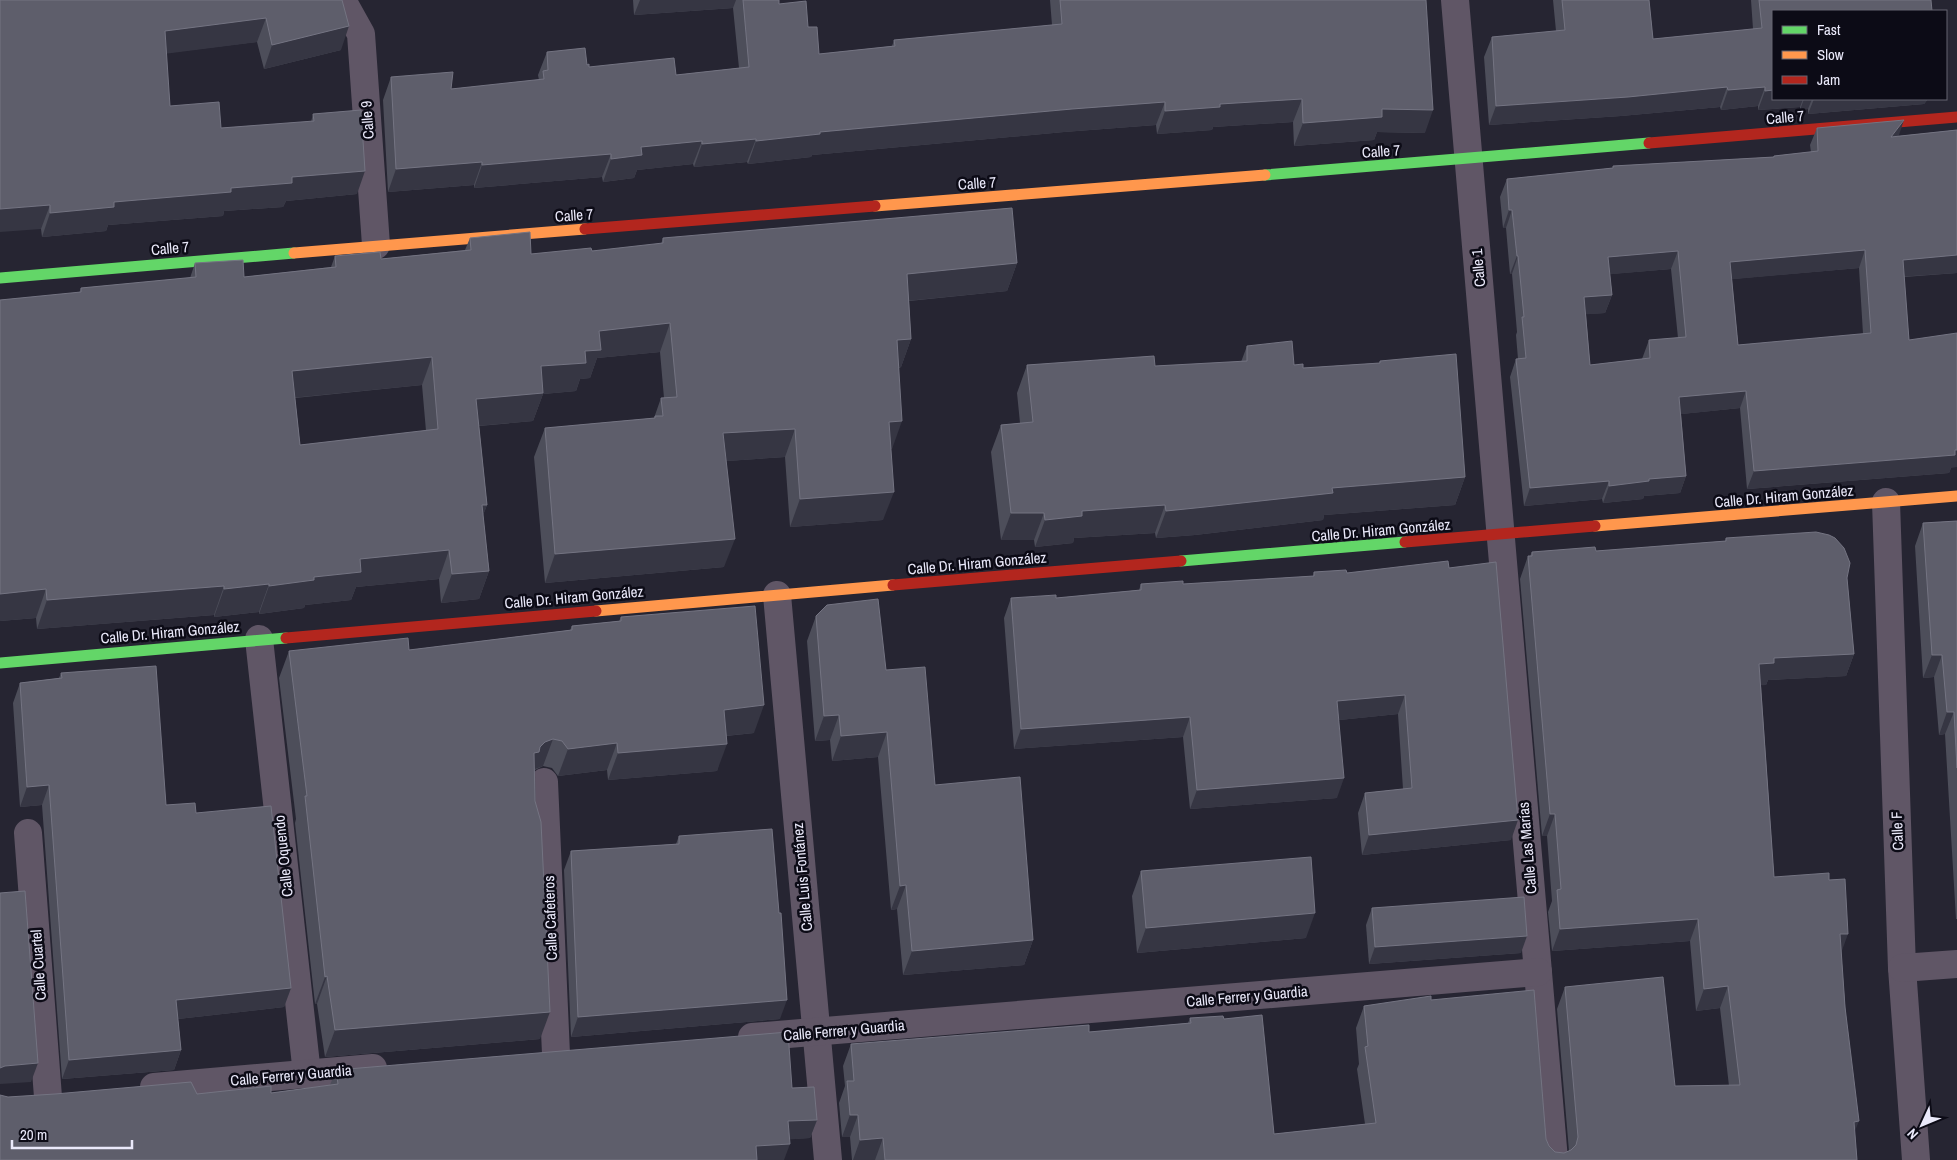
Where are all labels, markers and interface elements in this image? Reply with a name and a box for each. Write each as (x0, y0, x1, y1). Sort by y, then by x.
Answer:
legend (1772, 10, 1947, 100)
text: Fast (1817, 19, 1841, 40)
text: Slow (1817, 44, 1844, 65)
text: Jam (1817, 69, 1840, 90)
street label: Calle 9 (355, 100, 379, 140)
street label: Calle 7 (1765, 105, 1805, 129)
street label: Calle 7 (1361, 139, 1401, 163)
street label: Calle 7 (957, 171, 997, 195)
street label: Calle 7 (554, 203, 594, 227)
street label: Calle 7 (150, 236, 190, 260)
street label: Calle 1 (1466, 248, 1490, 288)
street label: Calle Dr. Hiram González (1714, 479, 1854, 513)
street label: Calle Dr. Hiram González (1311, 513, 1451, 547)
street label: Calle Dr. Hiram González (907, 546, 1047, 580)
street label: Calle Dr. Hiram González (504, 580, 644, 614)
street label: Calle Dr. Hiram González (100, 615, 240, 649)
street label: Calle Las Marías (1513, 801, 1541, 895)
street label: Calle F (1886, 811, 1908, 851)
street label: Calle Oquendo (268, 814, 298, 898)
street label: Calle Luis Fontánez (787, 822, 817, 932)
street label: Calle Cafeteros (538, 875, 562, 961)
street label: Calle Cuartel (25, 929, 51, 1001)
street label: Calle Ferrer y Guardia (1185, 980, 1309, 1012)
street label: Calle Ferrer y Guardia (782, 1014, 906, 1046)
street label: Calle Ferrer y Guardia (229, 1059, 353, 1091)
north arrow (1897, 1100, 1947, 1150)
scale bar (12, 1118, 132, 1150)
text: 20 m (20, 1124, 47, 1145)
text: N (1903, 1125, 1922, 1143)

